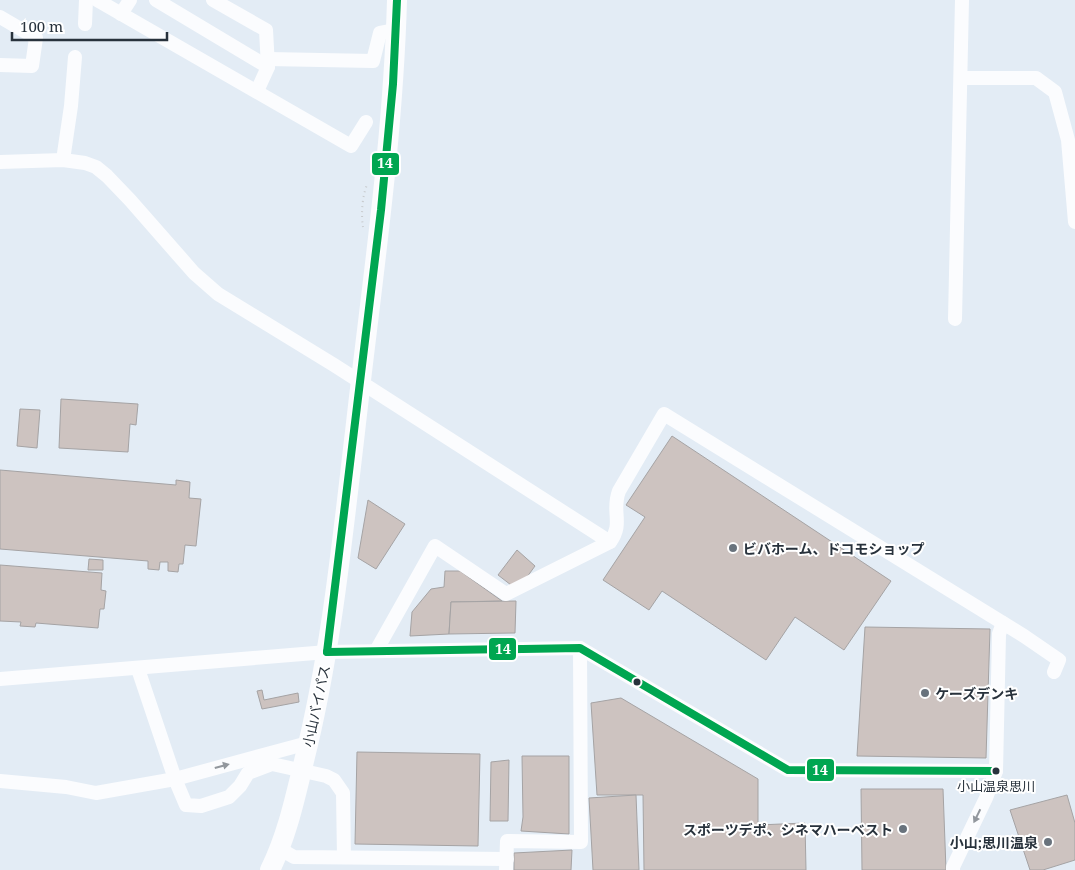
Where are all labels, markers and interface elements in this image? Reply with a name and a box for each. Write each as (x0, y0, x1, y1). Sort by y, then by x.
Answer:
scale bar (12, 10, 168, 42)
text: 100 m (20, 16, 63, 36)
line badge: 14 (371, 152, 400, 176)
text: 14 (377, 153, 393, 172)
place label: ビバホーム、ドコモショップ (743, 539, 925, 558)
marker: ビバホーム、ドコモショップ (727, 542, 739, 554)
line badge: 14 (488, 637, 517, 661)
text: 14 (495, 639, 511, 658)
street label: 小山バイパス (298, 663, 334, 749)
unlabelled marker (632, 677, 642, 687)
place label: ケーズデンキ (935, 684, 1018, 703)
marker: ケーズデンキ (919, 687, 931, 699)
line badge: 14 (806, 758, 835, 782)
text: 14 (812, 760, 828, 779)
one-way arrow (215, 762, 230, 770)
marker: 小山温泉思川 (991, 766, 1001, 776)
place label: 小山温泉思川 (957, 777, 1035, 795)
one-way arrow (973, 809, 981, 823)
place label: スポーツデポ、シネマハーベスト (683, 820, 893, 839)
marker: スポーツデポ、シネマハーベスト (897, 823, 909, 835)
place label: 小山;思川温泉 (950, 833, 1038, 852)
marker: 小山;思川温泉 (1042, 836, 1054, 848)

